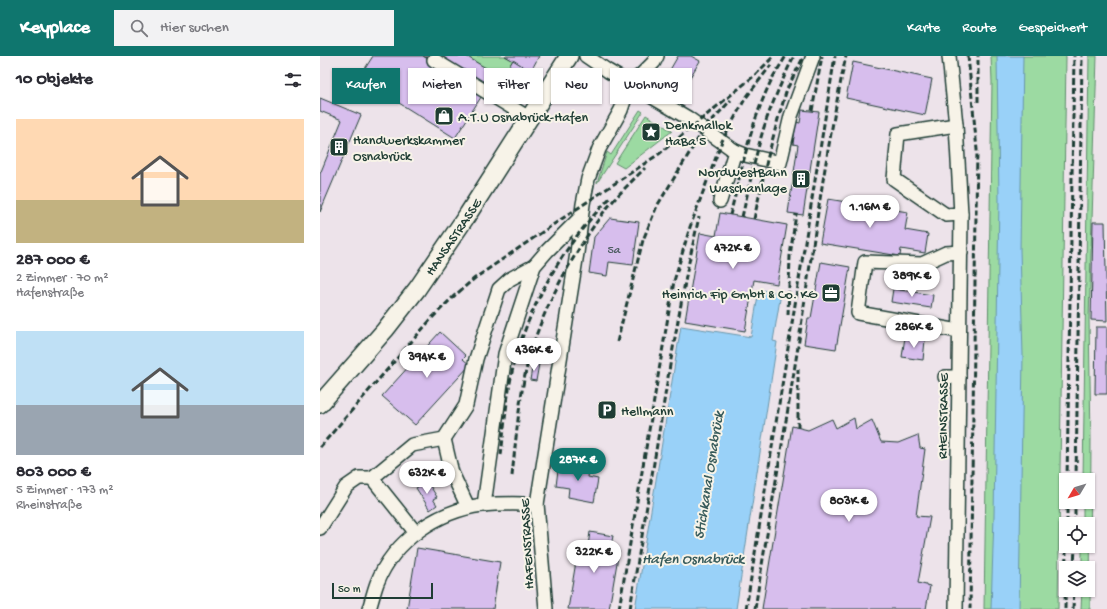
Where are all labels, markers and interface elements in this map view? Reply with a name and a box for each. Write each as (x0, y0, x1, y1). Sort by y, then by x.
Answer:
search box (114, 10, 394, 46)
text: Keyplace (20, 17, 90, 40)
icon: search (128, 17, 150, 39)
text: Hier suchen (160, 19, 229, 37)
text: Karte (907, 20, 940, 37)
text: Route (962, 20, 996, 37)
text: Gespeichert (1018, 20, 1087, 37)
chip: Kaufen (332, 68, 400, 104)
chip: Mieten (408, 68, 476, 104)
chip: Filter (484, 68, 543, 104)
chip: Neu (551, 68, 602, 104)
chip: Wohnung (610, 68, 692, 104)
icon: filters (282, 69, 304, 91)
text: 10 Objekte (16, 70, 93, 90)
shop icon: A.T.U Osnabrück-Hafen (433, 105, 455, 127)
place label: A.T.U Osnabrück-Hafen (458, 110, 588, 127)
place label: Denkmallok HaBa 5 (664, 118, 733, 151)
place icon: Denkmallok HaBa 5 (640, 121, 662, 143)
place label: Handwerkskammer Osnabrück (353, 133, 465, 166)
building icon: Handwerkskammer Osnabrück (328, 136, 350, 158)
icon: home (124, 145, 196, 217)
place label: NordWestBahn Waschanlage (698, 165, 788, 198)
building icon: NordWestBahn Waschanlage (790, 168, 812, 190)
street label: HANSASTRASSE (423, 195, 487, 280)
pin: 1.16M € (833, 195, 907, 229)
text: 1.16M € (849, 200, 891, 215)
pin: 472K € (700, 236, 766, 270)
text: 472K € (714, 241, 752, 256)
house number: 5a (608, 244, 621, 258)
text: 287 000 € (16, 251, 90, 271)
pin: 389K € (879, 264, 945, 298)
text: 389K € (893, 269, 931, 284)
text: 2 Zimmer · 70 m² (16, 271, 108, 286)
office icon: Heinrich Fip GmbH & Co. KG (820, 282, 842, 304)
text: Hafenstraße (16, 286, 84, 301)
place label: Heinrich Fip GmbH & Co. KG (662, 287, 818, 304)
pin: 286K € (881, 315, 947, 349)
text: 286K € (895, 320, 933, 335)
pin: 436K € (501, 338, 567, 372)
text: 436K € (515, 343, 553, 358)
pin: 394K € (394, 345, 460, 379)
text: 394K € (408, 350, 446, 365)
icon: home (124, 357, 196, 429)
street label: RHEINSTRASSE (935, 372, 954, 459)
parking icon: Hellmann (596, 399, 618, 421)
place label: Hellmann (621, 404, 674, 421)
water label: Stichkanal Osnabrück (691, 409, 729, 540)
pin: 287K € (545, 448, 611, 482)
text: 287K € (559, 453, 597, 468)
pin: 632K € (394, 461, 460, 495)
text: 803 000 € (16, 463, 91, 483)
text: 632K € (408, 466, 446, 481)
north arrow (1059, 473, 1095, 509)
map controls (1059, 473, 1095, 597)
text: 5 Zimmer · 173 m² (16, 483, 113, 498)
pin: 803K € (816, 489, 882, 523)
text: 803K € (829, 494, 869, 509)
street label: HAFENSTRASSE (518, 497, 539, 589)
text: Rheinstraße (16, 498, 82, 513)
button: locate (1059, 517, 1095, 553)
pin: 322K € (561, 540, 627, 574)
text: 322K € (575, 545, 613, 560)
water label: Hafen Osnabrück (642, 551, 745, 569)
button: layers (1059, 561, 1095, 597)
scale bar (332, 581, 433, 600)
text: 50 m (338, 584, 360, 596)

